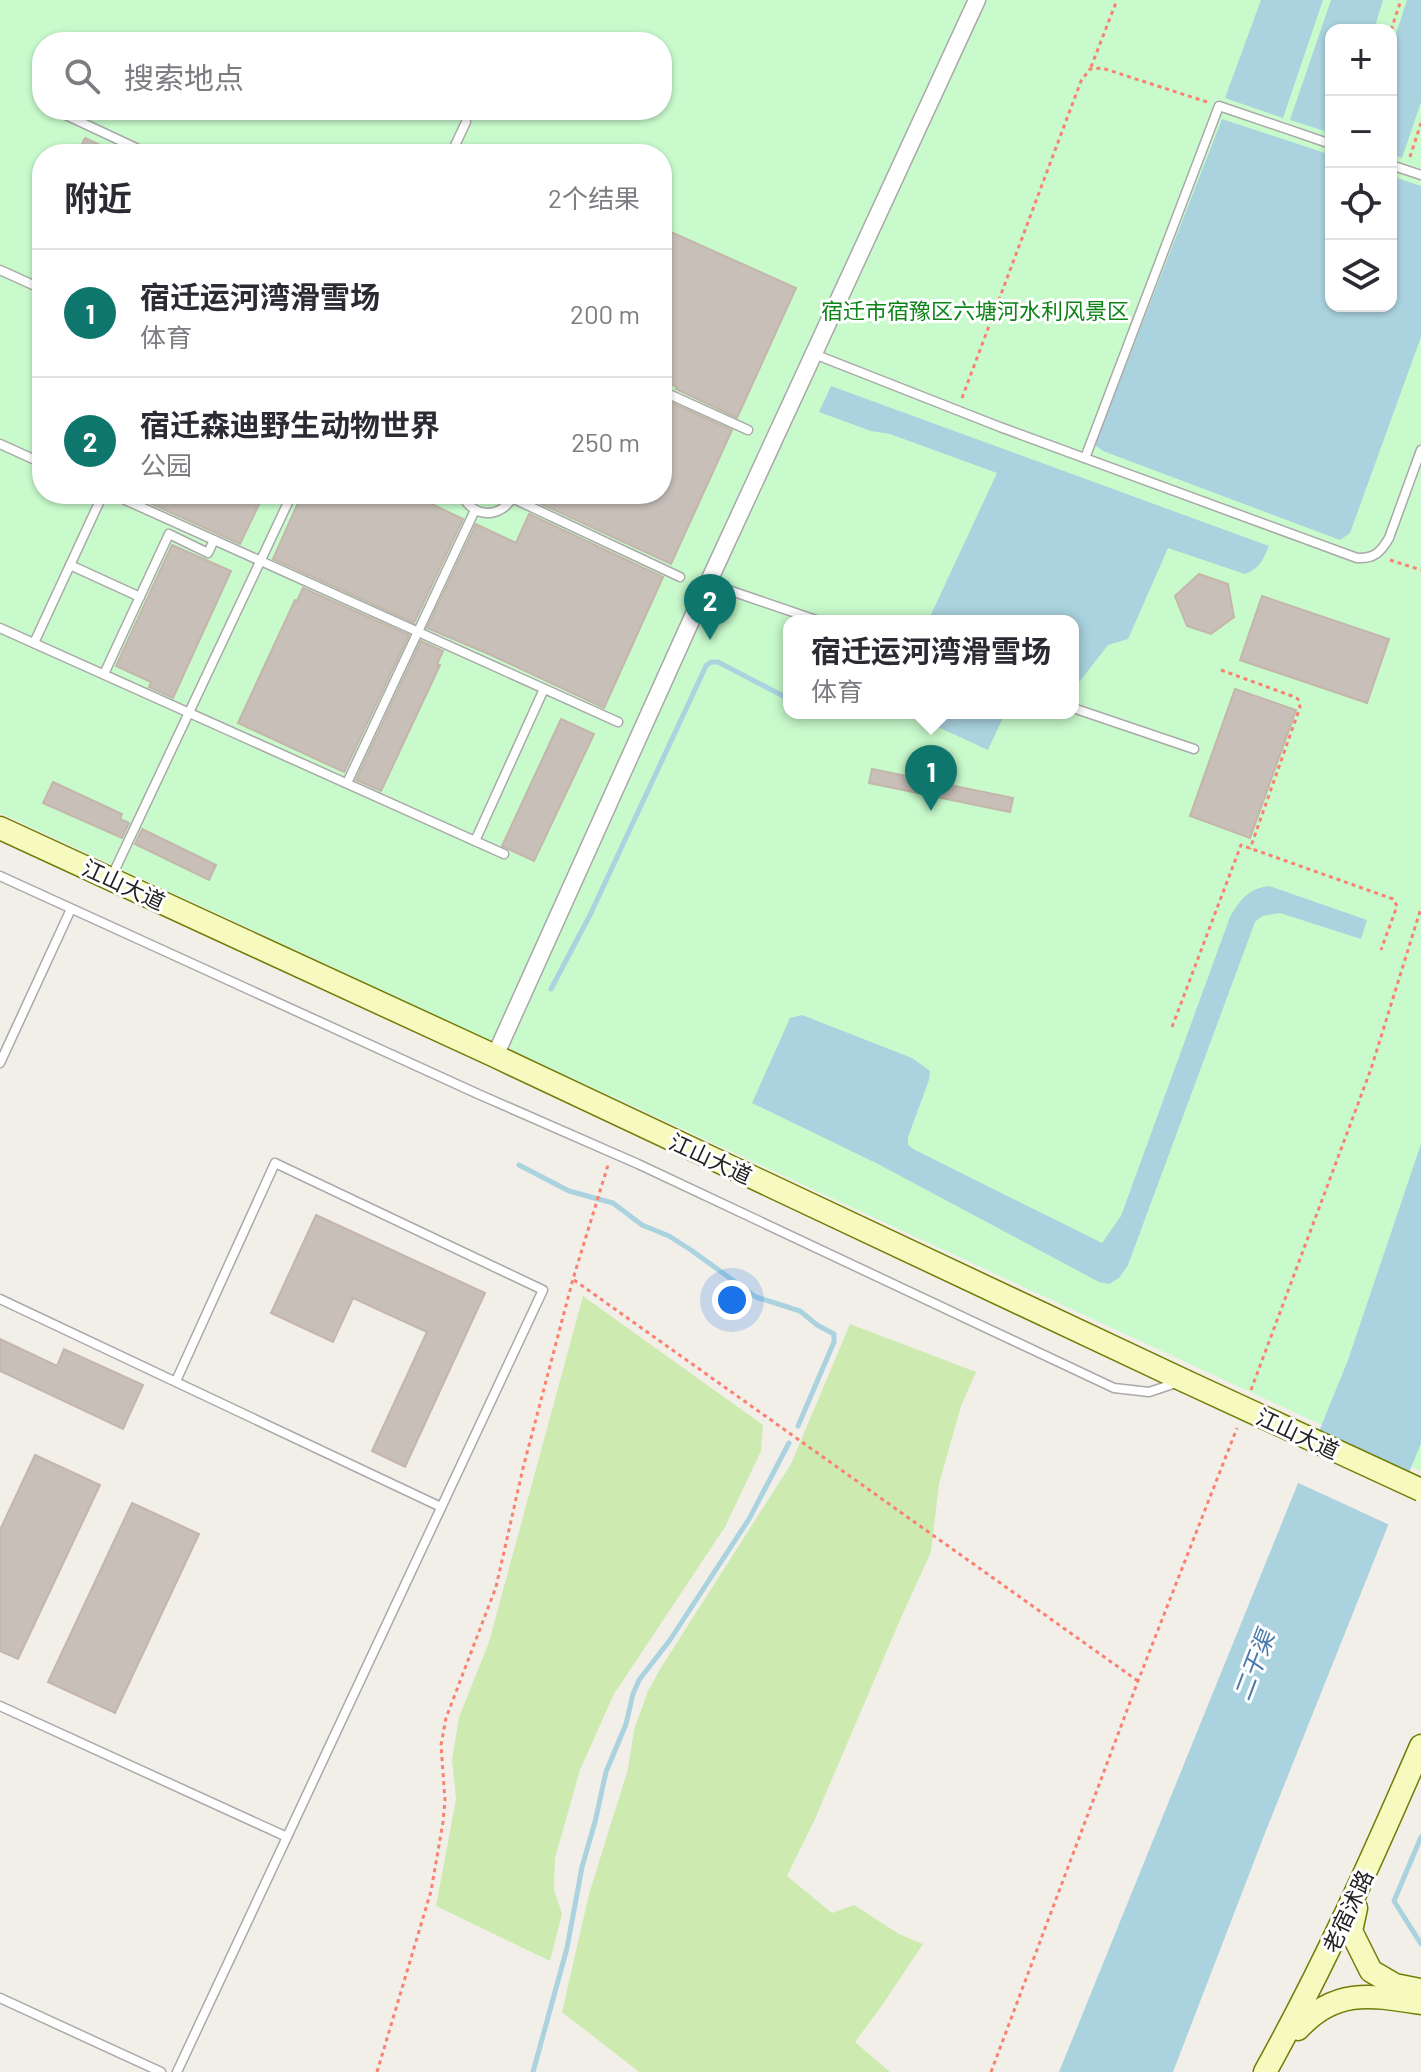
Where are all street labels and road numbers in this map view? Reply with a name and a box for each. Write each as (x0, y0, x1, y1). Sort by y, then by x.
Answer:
street label: 江山大道 (79, 854, 169, 914)
street label: 江山大道 (666, 1128, 756, 1188)
street label: 江山大道 (1253, 1403, 1343, 1463)
street label: 老宿沭路 (1317, 1866, 1377, 1956)

